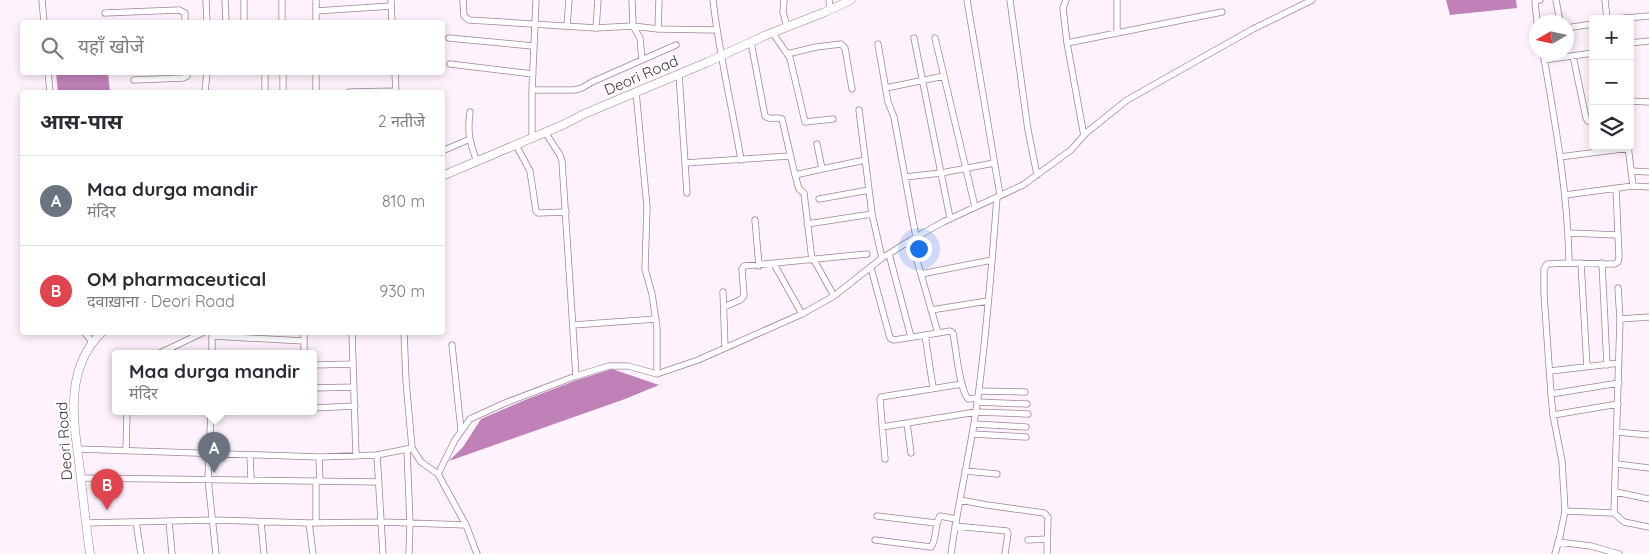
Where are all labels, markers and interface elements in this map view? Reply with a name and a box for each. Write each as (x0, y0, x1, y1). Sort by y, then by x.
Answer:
north arrow (1529, 15, 1574, 60)
map controls (1589, 15, 1634, 150)
button: + (1589, 15, 1634, 60)
search box (20, 20, 445, 75)
icon: search (38, 34, 66, 62)
text: यहाँ खोजें (78, 34, 144, 58)
street label: Deori Road (601, 51, 681, 99)
button: − (1589, 60, 1634, 105)
button: layers (1589, 105, 1634, 150)
text: आस-पास (40, 108, 122, 134)
text: 2 नतीजे (378, 111, 425, 131)
text: Maa durga mandir (87, 177, 258, 201)
text: A (51, 191, 61, 211)
text: 810 m (382, 191, 425, 211)
text: मंदिर (87, 201, 116, 221)
your location (906, 236, 932, 262)
text: OM pharmaceutical (87, 267, 266, 291)
text: B (51, 281, 61, 301)
text: 930 m (379, 281, 425, 301)
text: दवाख़ाना · Deori Road (87, 291, 235, 311)
popup (112, 350, 317, 415)
text: Maa durga mandir (129, 359, 300, 383)
text: मंदिर (129, 383, 158, 403)
street label: Deori Road (52, 401, 76, 481)
pin: A (198, 432, 230, 473)
pin: B (91, 469, 123, 510)

